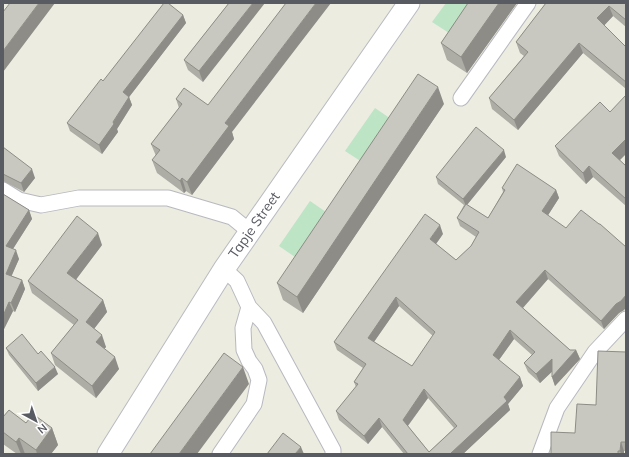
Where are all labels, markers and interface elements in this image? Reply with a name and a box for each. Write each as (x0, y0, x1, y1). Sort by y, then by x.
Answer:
street label: Tapje Street (224, 188, 284, 262)
north arrow (16, 401, 56, 441)
text: N (35, 421, 50, 437)

